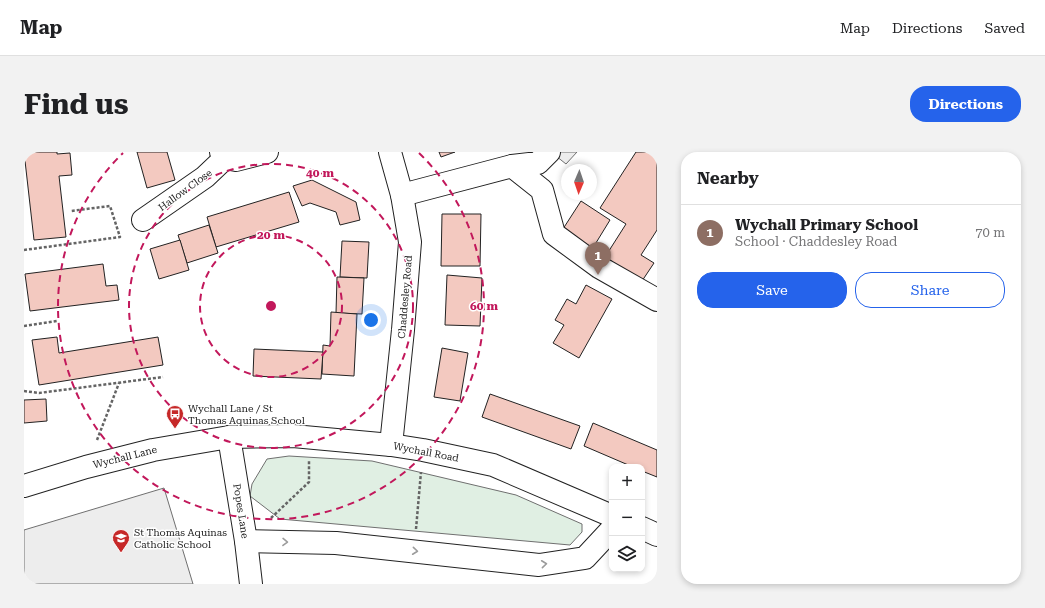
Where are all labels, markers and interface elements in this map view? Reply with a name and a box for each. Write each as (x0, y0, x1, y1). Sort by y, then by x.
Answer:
text: Map (20, 16, 62, 39)
text: Map (840, 20, 870, 36)
text: Directions (892, 20, 962, 36)
text: Saved (984, 20, 1025, 36)
button: Directions (910, 86, 1021, 122)
text: Find us (24, 88, 128, 121)
north arrow (561, 164, 597, 200)
text: 40 m (306, 166, 334, 180)
street label: Hallow Close (156, 167, 214, 213)
text: Nearby (697, 168, 759, 188)
text: Wychall Primary School (735, 216, 918, 234)
text: 1 (706, 225, 714, 240)
text: 70 m (975, 225, 1005, 240)
text: 20 m (257, 228, 285, 242)
text: School · Chaddesley Road (735, 234, 897, 249)
pin: 1 (585, 242, 611, 275)
street label: Chaddesley Road (396, 254, 414, 339)
button: Save (697, 272, 847, 308)
button: Share (855, 272, 1005, 308)
centre of rings (264, 299, 278, 313)
text: 60 m (470, 299, 498, 313)
your location (361, 310, 381, 330)
place label: Wychall Lane / St Thomas Aquinas School (188, 403, 305, 426)
bus stop icon: Wychall Lane / St Thomas Aquinas School (165, 404, 185, 429)
street label: Wychall Road (392, 440, 460, 464)
street label: Wychall Lane (92, 444, 159, 470)
map controls (609, 464, 645, 572)
button: + (609, 464, 645, 500)
street label: Popes Lane (231, 483, 251, 540)
button: − (609, 500, 645, 536)
place label: St Thomas Aquinas Catholic School (134, 527, 227, 550)
school or university icon: St Thomas Aquinas Catholic School (111, 528, 131, 553)
button: layers (609, 536, 645, 572)
one-way arrow (282, 538, 288, 546)
one-way arrow (412, 547, 418, 556)
one-way arrow (541, 560, 547, 569)

